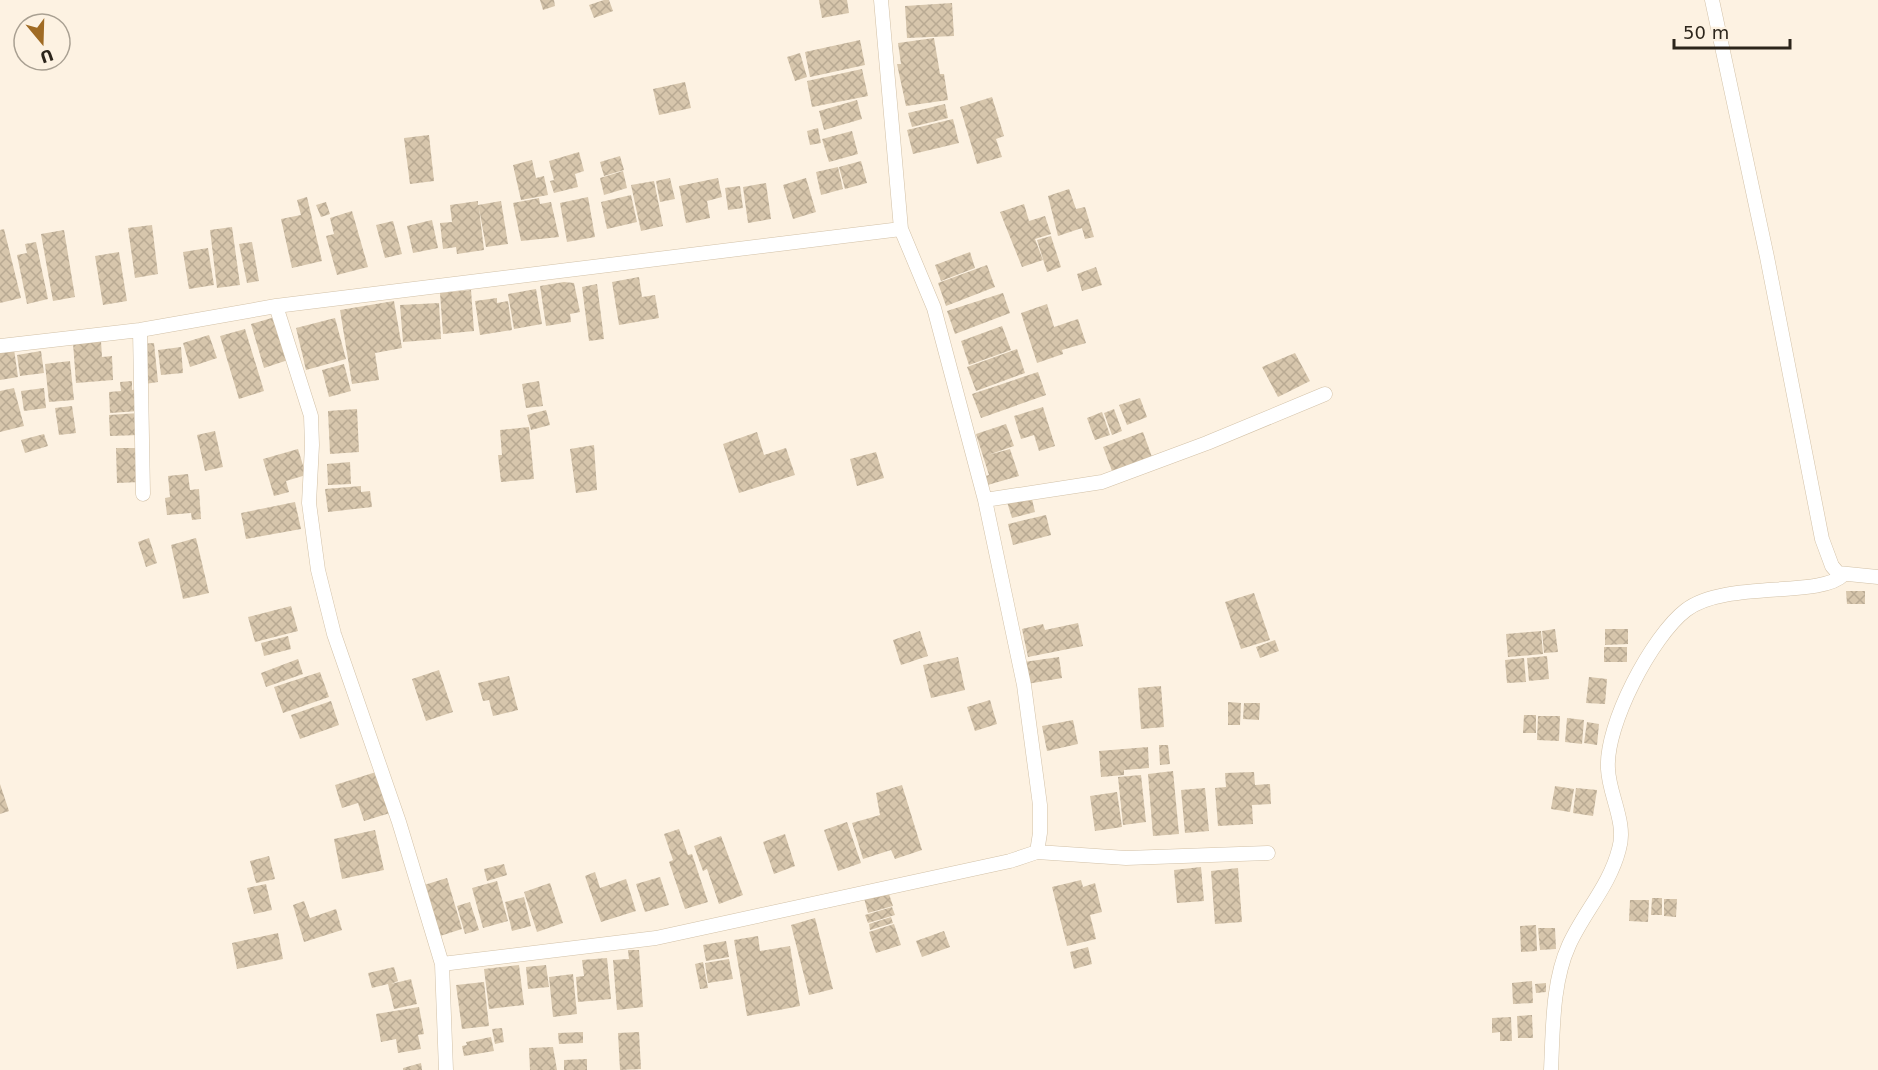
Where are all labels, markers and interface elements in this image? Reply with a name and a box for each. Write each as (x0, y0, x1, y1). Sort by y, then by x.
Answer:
north arrow (12, 12, 72, 72)
scale bar (1674, 12, 1790, 50)
text: 50 m (1683, 22, 1729, 43)
text: U (37, 45, 56, 67)

